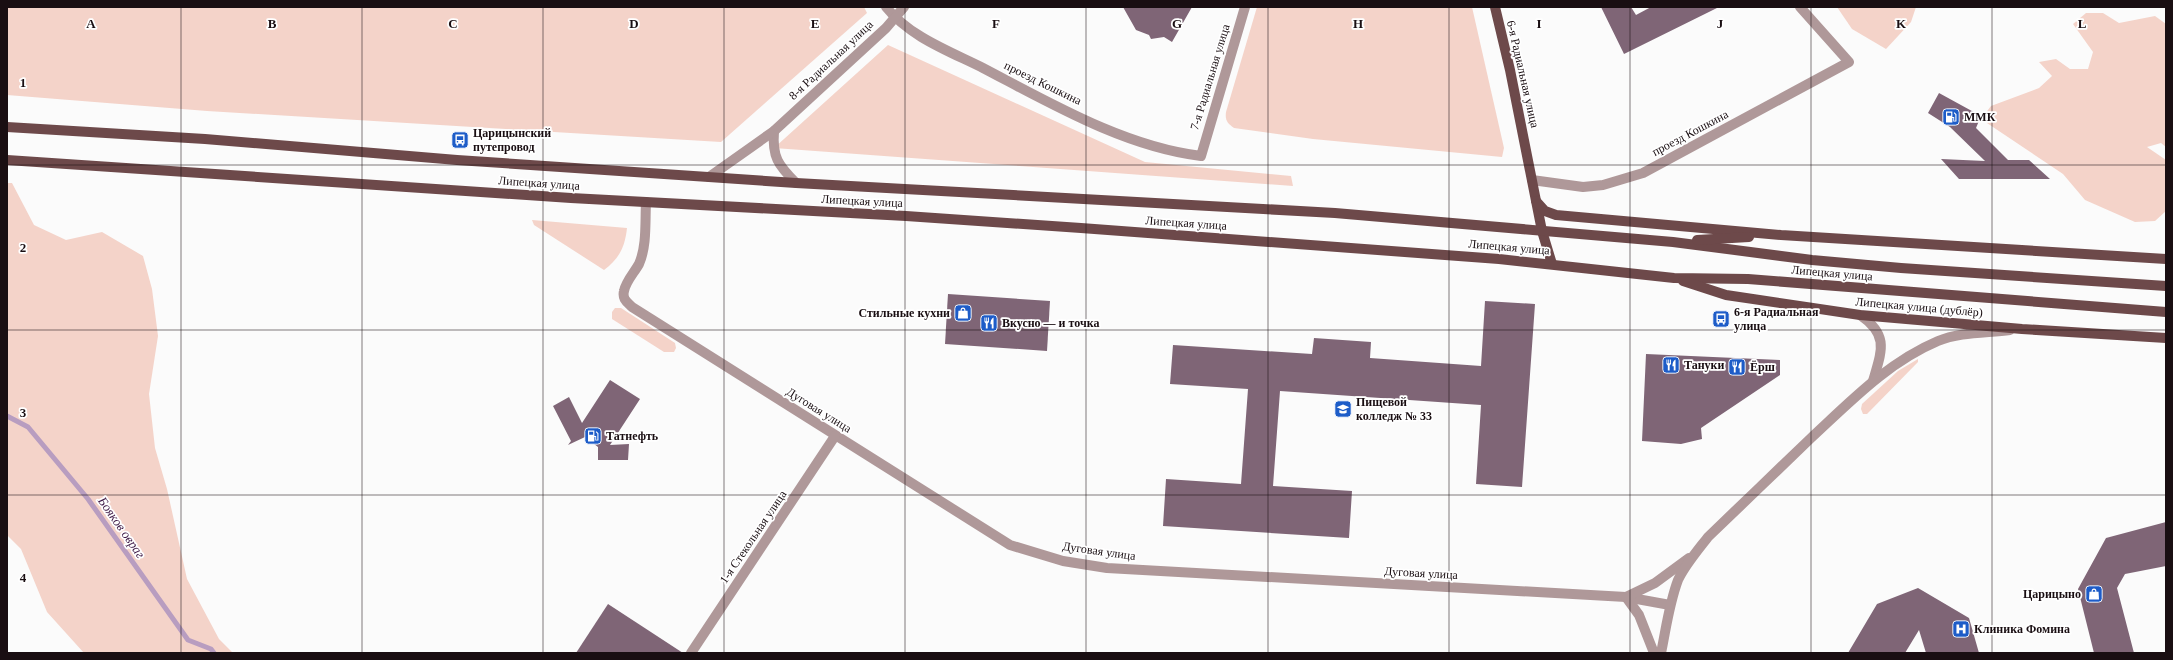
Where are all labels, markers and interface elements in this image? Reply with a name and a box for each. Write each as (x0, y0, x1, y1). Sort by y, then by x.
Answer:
text: A (86, 16, 96, 31)
text: B (268, 16, 277, 31)
text: C (448, 16, 458, 31)
text: D (629, 16, 639, 31)
text: E (811, 16, 819, 31)
text: F (992, 16, 1000, 31)
text: G (1172, 16, 1182, 31)
text: H (1353, 16, 1363, 31)
text: I (1536, 16, 1542, 31)
text: J (1717, 16, 1724, 31)
text: K (1896, 16, 1907, 31)
text: L (2078, 16, 2087, 31)
street label: 8-я Радиальная улица (786, 17, 876, 103)
street label: 6-я Радиальная улица (1504, 19, 1542, 130)
street label: 7-я Радиальная улица (1187, 22, 1233, 132)
street label: проезд Кошкина (1002, 58, 1085, 108)
text: 1 (20, 75, 26, 90)
street label: проезд Кошкина (1649, 107, 1731, 159)
fuel station icon: ММК (1941, 107, 1961, 127)
place label: ММК (1964, 110, 1996, 124)
place label: Царицынский путепровод (473, 126, 551, 154)
bus stop icon: Царицынский путепровод (450, 130, 470, 150)
street label: Липецкая улица (498, 173, 581, 193)
street label: Липецкая улица (821, 192, 904, 210)
street label: Липецкая улица (1145, 213, 1228, 233)
street label: Липецкая улица (1468, 236, 1551, 258)
text: 2 (20, 240, 26, 255)
street label: Липецкая улица (1791, 262, 1874, 284)
street label: Липецкая улица (дублёр) (1855, 294, 1983, 320)
shop icon: Стильные кухни (953, 303, 973, 323)
place label: 6-я Радиальная улица (1734, 305, 1819, 333)
place label: Стильные кухни (858, 306, 950, 320)
bus stop icon: 6-я Радиальная улица (1711, 309, 1731, 329)
restaurant icon: Вкусно — и точка (979, 313, 999, 333)
place label: Вкусно — и точка (1002, 316, 1099, 330)
restaurant icon: Тануки (1661, 355, 1681, 375)
restaurant icon: Ёрш (1727, 357, 1747, 377)
place label: Тануки (1684, 358, 1725, 372)
place label: Ёрш (1750, 360, 1775, 374)
street label: Дуговая улица (784, 385, 855, 436)
place label: Пищевой колледж № 33 (1356, 395, 1432, 423)
school or university icon: Пищевой колледж № 33 (1333, 399, 1353, 419)
text: 3 (20, 405, 27, 420)
fuel station icon: Татнефть (583, 426, 603, 446)
place label: Татнефть (606, 429, 659, 443)
street label: 1-я Стекольная улица (717, 487, 790, 586)
water label: Бояков овраг (94, 493, 148, 561)
street label: Дуговая улица (1061, 539, 1137, 563)
street label: Дуговая улица (1384, 564, 1459, 582)
text: 4 (20, 570, 27, 585)
shop icon: Царицыно (2084, 584, 2104, 604)
place label: Царицыно (2023, 587, 2081, 601)
hospital icon: Клиника Фомина (1951, 619, 1971, 639)
place label: Клиника Фомина (1974, 622, 2070, 636)

